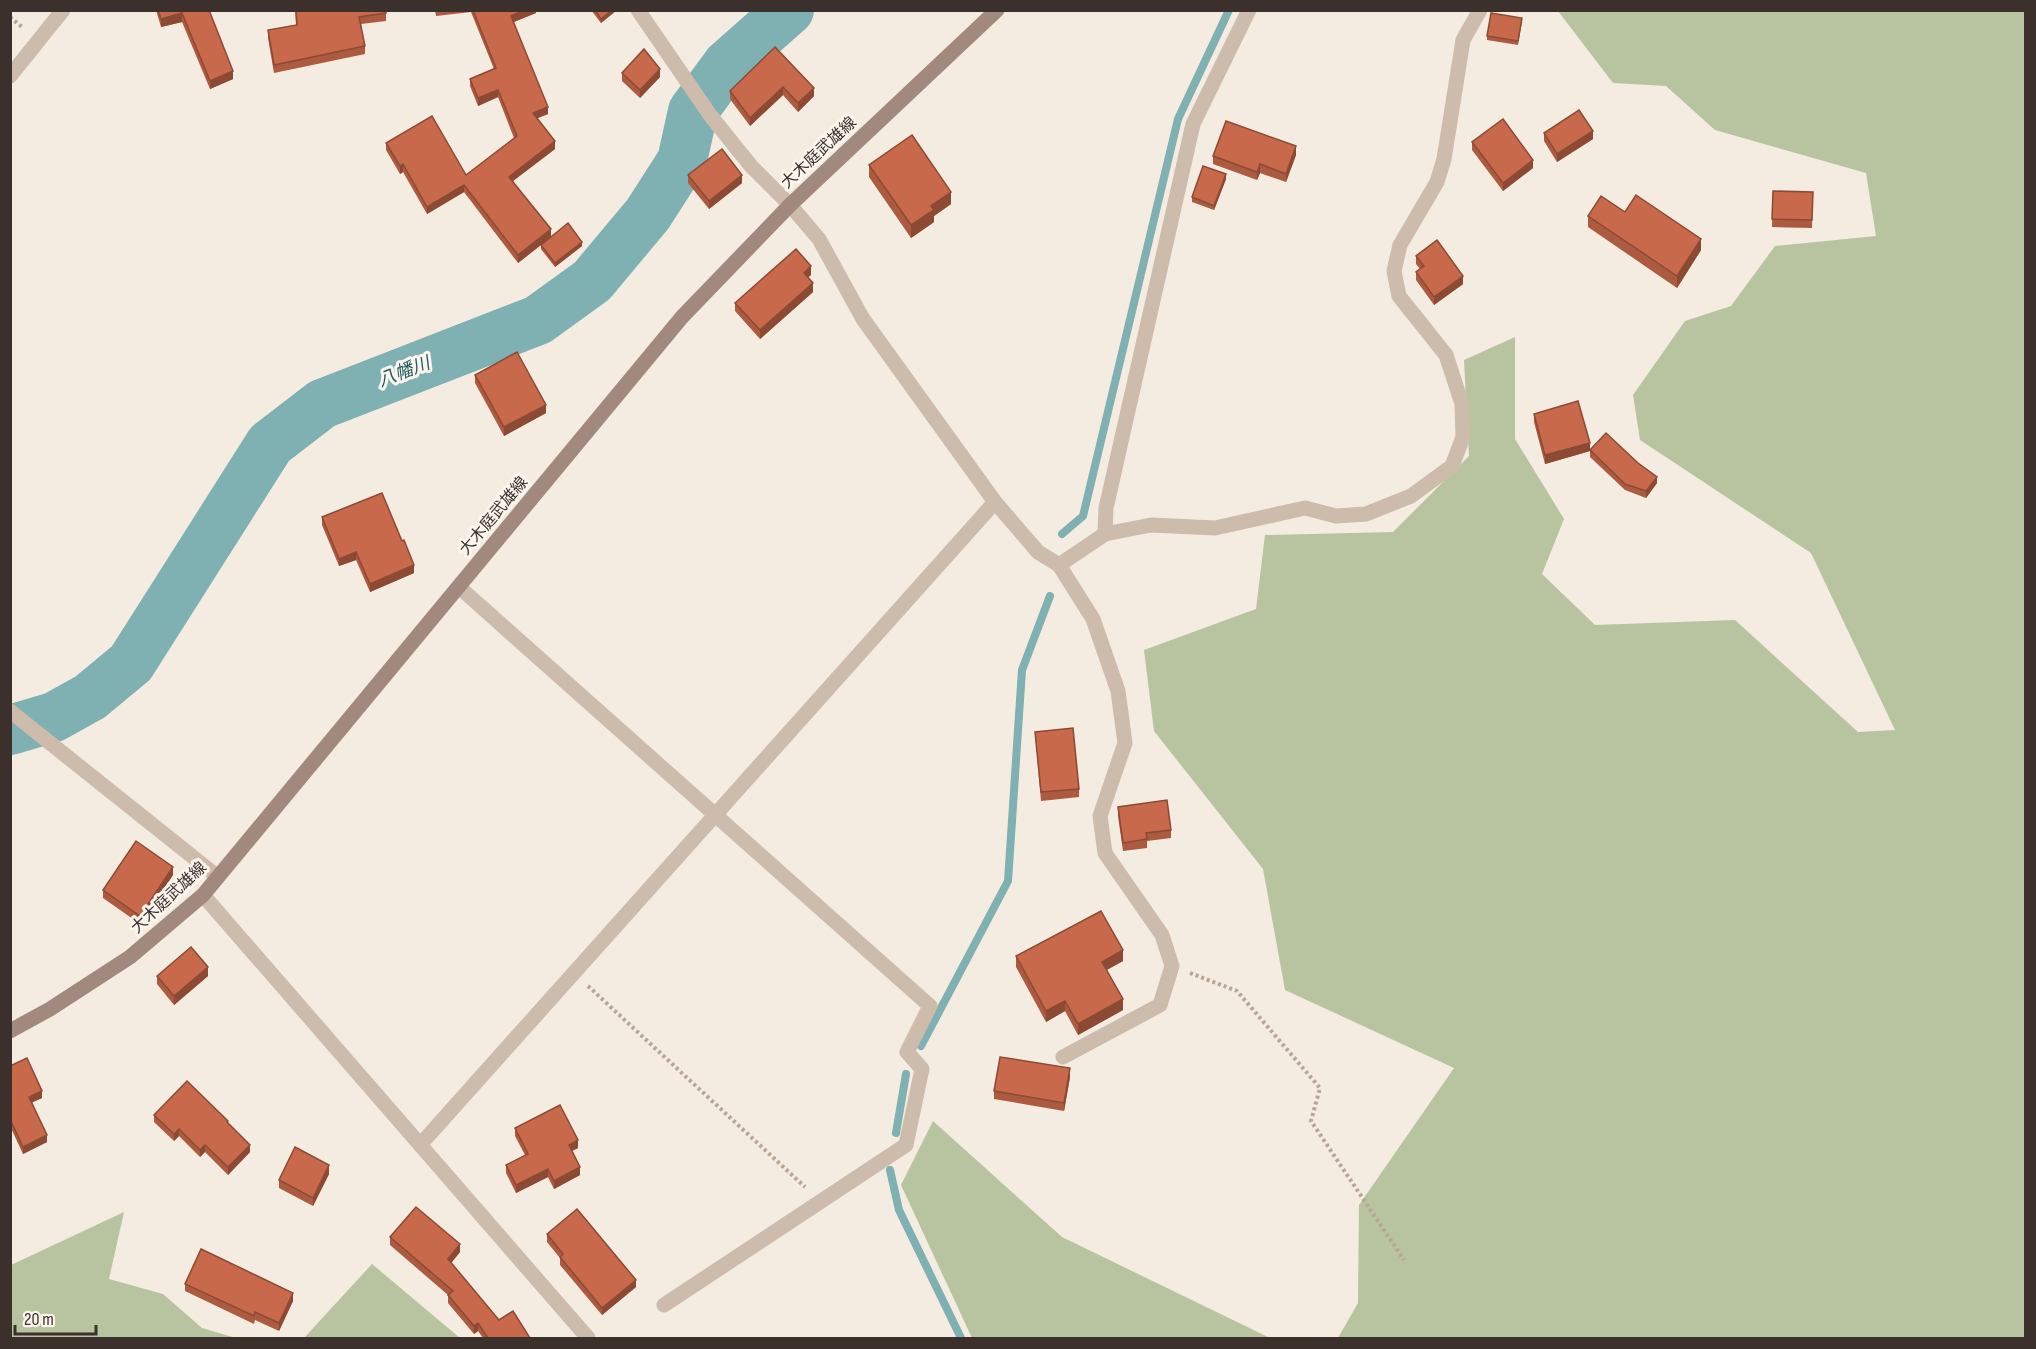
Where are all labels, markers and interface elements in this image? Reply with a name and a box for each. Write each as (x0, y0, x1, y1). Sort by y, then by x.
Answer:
street label: 大木庭武雄線 (777, 113, 861, 193)
water label: 八幡川 (375, 352, 435, 391)
street label: 大木庭武雄線 (456, 473, 532, 559)
street label: 大木庭武雄線 (127, 858, 211, 938)
scale bar (15, 1298, 96, 1336)
text: 20 m (24, 1309, 54, 1330)

